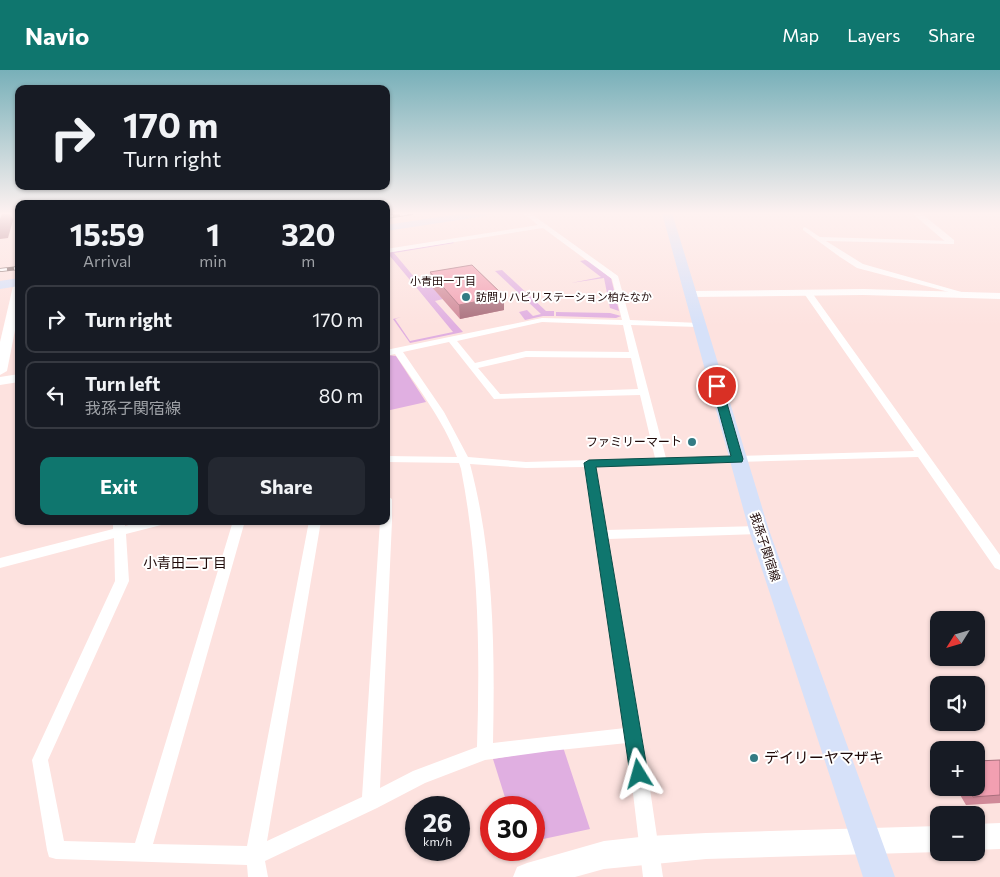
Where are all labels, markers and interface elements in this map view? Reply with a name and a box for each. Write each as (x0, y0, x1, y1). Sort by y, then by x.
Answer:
text: Navio (25, 21, 89, 50)
text: Map (782, 24, 819, 46)
text: Layers (847, 24, 900, 46)
text: Share (928, 24, 975, 46)
text: 170 m (123, 102, 218, 145)
icon: right (40, 105, 105, 170)
text: Turn right (123, 145, 221, 172)
text: 15:59 (70, 215, 145, 252)
text: 1 (206, 215, 220, 252)
text: 320 (281, 215, 335, 252)
text: Arrival (83, 251, 131, 270)
text: min (199, 251, 227, 270)
text: m (301, 251, 315, 270)
district label: 小青田一丁目 (410, 274, 476, 287)
place label: 訪問リハビリステーション柏たなか (476, 290, 652, 303)
marker: 訪問リハビリステーション柏たなか (460, 291, 472, 303)
icon: right (42, 305, 70, 333)
text: Turn right (85, 308, 172, 331)
text: 170 m (312, 308, 363, 331)
pin (696, 365, 738, 407)
text: Turn left (85, 372, 160, 395)
icon: arrive (703, 372, 731, 400)
icon: left (42, 381, 70, 409)
text: 80 m (319, 384, 363, 407)
text: 我孫子関宿線 (85, 398, 181, 417)
place label: ファミリーマート (586, 434, 682, 448)
marker: ファミリーマート (686, 436, 698, 448)
button: Exit (40, 457, 198, 515)
button: Share (208, 457, 365, 515)
street label: 我孫子関宿線 (748, 510, 784, 583)
district label: 小青田二丁目 (143, 554, 227, 571)
north arrow (930, 611, 985, 666)
map controls (930, 611, 985, 861)
button: sound (930, 676, 985, 731)
button: + (930, 741, 985, 796)
position arrow (612, 747, 664, 799)
place label: デイリーヤマザキ (764, 748, 884, 766)
marker: デイリーヤマザキ (748, 752, 760, 764)
speed limit sign: 30 (480, 796, 545, 861)
button: − (930, 806, 985, 861)
text: 26 (423, 807, 452, 837)
text: km/h (423, 834, 452, 848)

